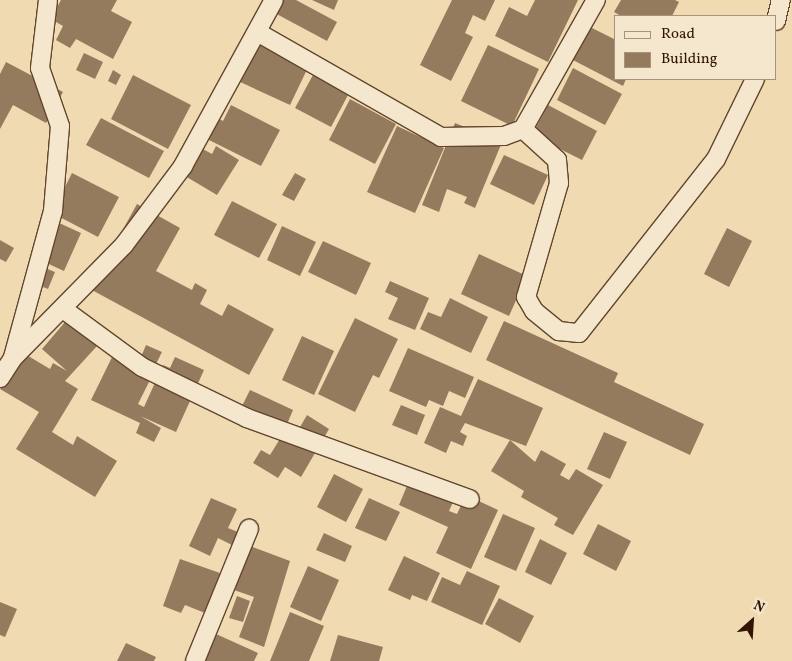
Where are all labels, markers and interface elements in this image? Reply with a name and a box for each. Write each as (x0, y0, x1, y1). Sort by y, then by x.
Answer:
legend (614, 15, 777, 80)
text: Road (661, 24, 695, 45)
text: Building (661, 49, 717, 70)
north arrow (727, 596, 777, 646)
text: N (750, 596, 768, 618)

